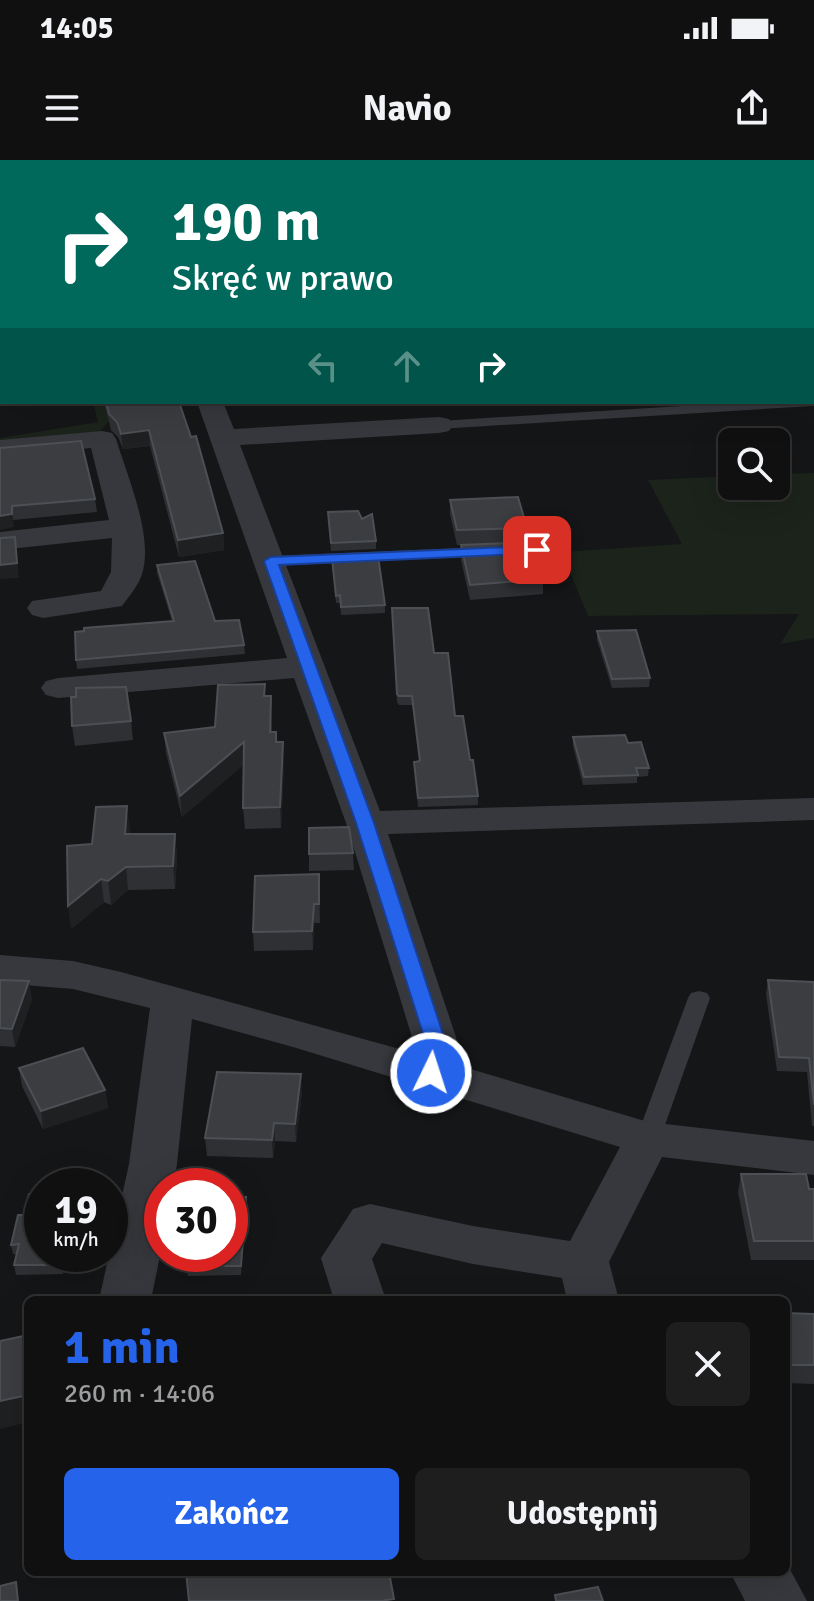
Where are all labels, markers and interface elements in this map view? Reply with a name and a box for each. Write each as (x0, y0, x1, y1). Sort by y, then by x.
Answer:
text: 14:05 (40, 10, 114, 47)
icon: menu (40, 86, 84, 130)
text: Navio (363, 86, 451, 131)
icon: share (730, 86, 774, 130)
text: 190 m (172, 187, 320, 256)
icon: right (40, 192, 144, 296)
text: Skręć w prawo (172, 256, 394, 301)
icon: left (301, 344, 345, 388)
icon: ahead (385, 344, 429, 388)
icon: right (469, 344, 513, 388)
map controls (718, 428, 790, 500)
button: search (718, 428, 790, 500)
pin (503, 516, 571, 584)
icon: arrive (515, 528, 559, 572)
position arrow (389, 1031, 473, 1115)
speed limit sign: 30 (144, 1168, 248, 1272)
text: 19 (54, 1185, 98, 1235)
text: km/h (53, 1227, 99, 1252)
text: 1 min (64, 1318, 180, 1377)
button: close (666, 1322, 750, 1406)
text: 260 m · 14:06 (64, 1378, 215, 1410)
button: Zakończ (64, 1468, 399, 1560)
button: Udostępnij (415, 1468, 750, 1560)

